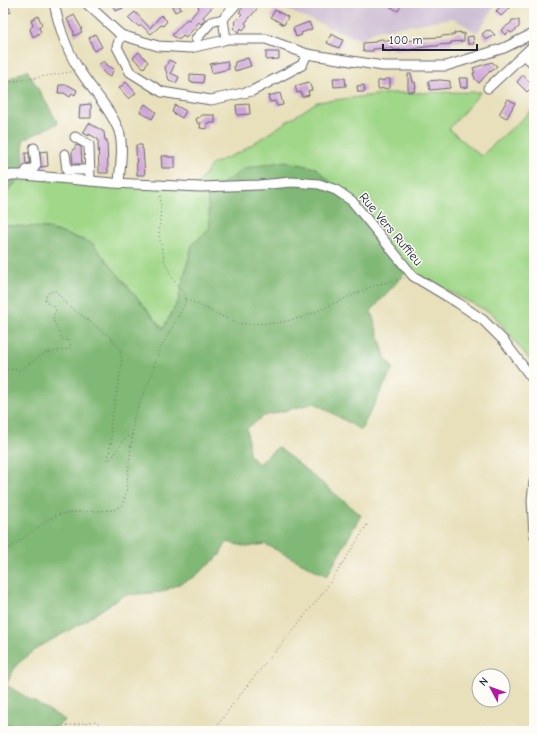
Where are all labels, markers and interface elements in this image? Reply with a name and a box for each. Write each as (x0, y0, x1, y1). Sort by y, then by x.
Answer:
scale bar (383, 26, 477, 52)
text: 100 m (389, 33, 422, 47)
street label: Rue Vers Ruffieu (356, 189, 426, 269)
north arrow (471, 668, 511, 708)
text: N (477, 675, 491, 689)

